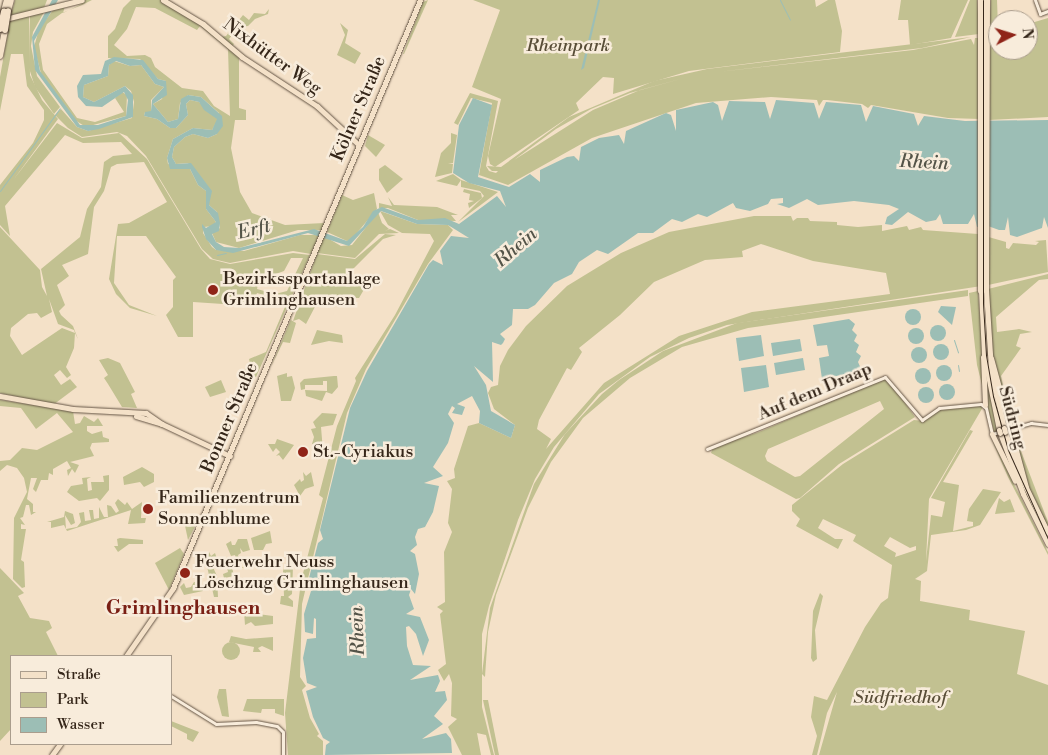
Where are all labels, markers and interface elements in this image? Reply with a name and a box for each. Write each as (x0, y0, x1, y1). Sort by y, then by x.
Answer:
north arrow (988, 10, 1038, 60)
street label: Nixhütter Weg (219, 14, 325, 100)
text: N (1017, 27, 1036, 40)
park label: Rheinpark (526, 35, 610, 57)
street label: Kölner Straße (327, 53, 391, 165)
water label: Rhein (899, 150, 949, 176)
water label: Erft (235, 215, 273, 245)
water label: Rhein (490, 223, 542, 273)
place label: Bezirkssportanlage Grimlinghausen (223, 269, 381, 312)
marker: Bezirkssportanlage Grimlinghausen (207, 284, 219, 296)
street label: Auf dem Draap (755, 358, 875, 426)
street label: Bonner Straße (197, 360, 263, 476)
street label: Südring (993, 384, 1031, 452)
place label: St.-Cyriakus (313, 441, 413, 463)
marker: St.-Cyriakus (297, 446, 309, 458)
place label: Familienzentrum Sonnenblume (158, 488, 300, 530)
marker: Familienzentrum Sonnenblume (142, 503, 154, 515)
place label: Feuerwehr Neuss Löschzug Grimlinghausen (195, 552, 409, 594)
marker: Feuerwehr Neuss Löschzug Grimlinghausen (179, 567, 191, 579)
district label: Grimlinghausen (106, 596, 260, 620)
water label: Rhein (346, 606, 370, 656)
legend (10, 655, 172, 745)
text: Straße (57, 665, 101, 684)
park label: Südfriedhof (853, 687, 947, 709)
text: Park (57, 690, 88, 709)
text: Wasser (57, 715, 104, 734)

